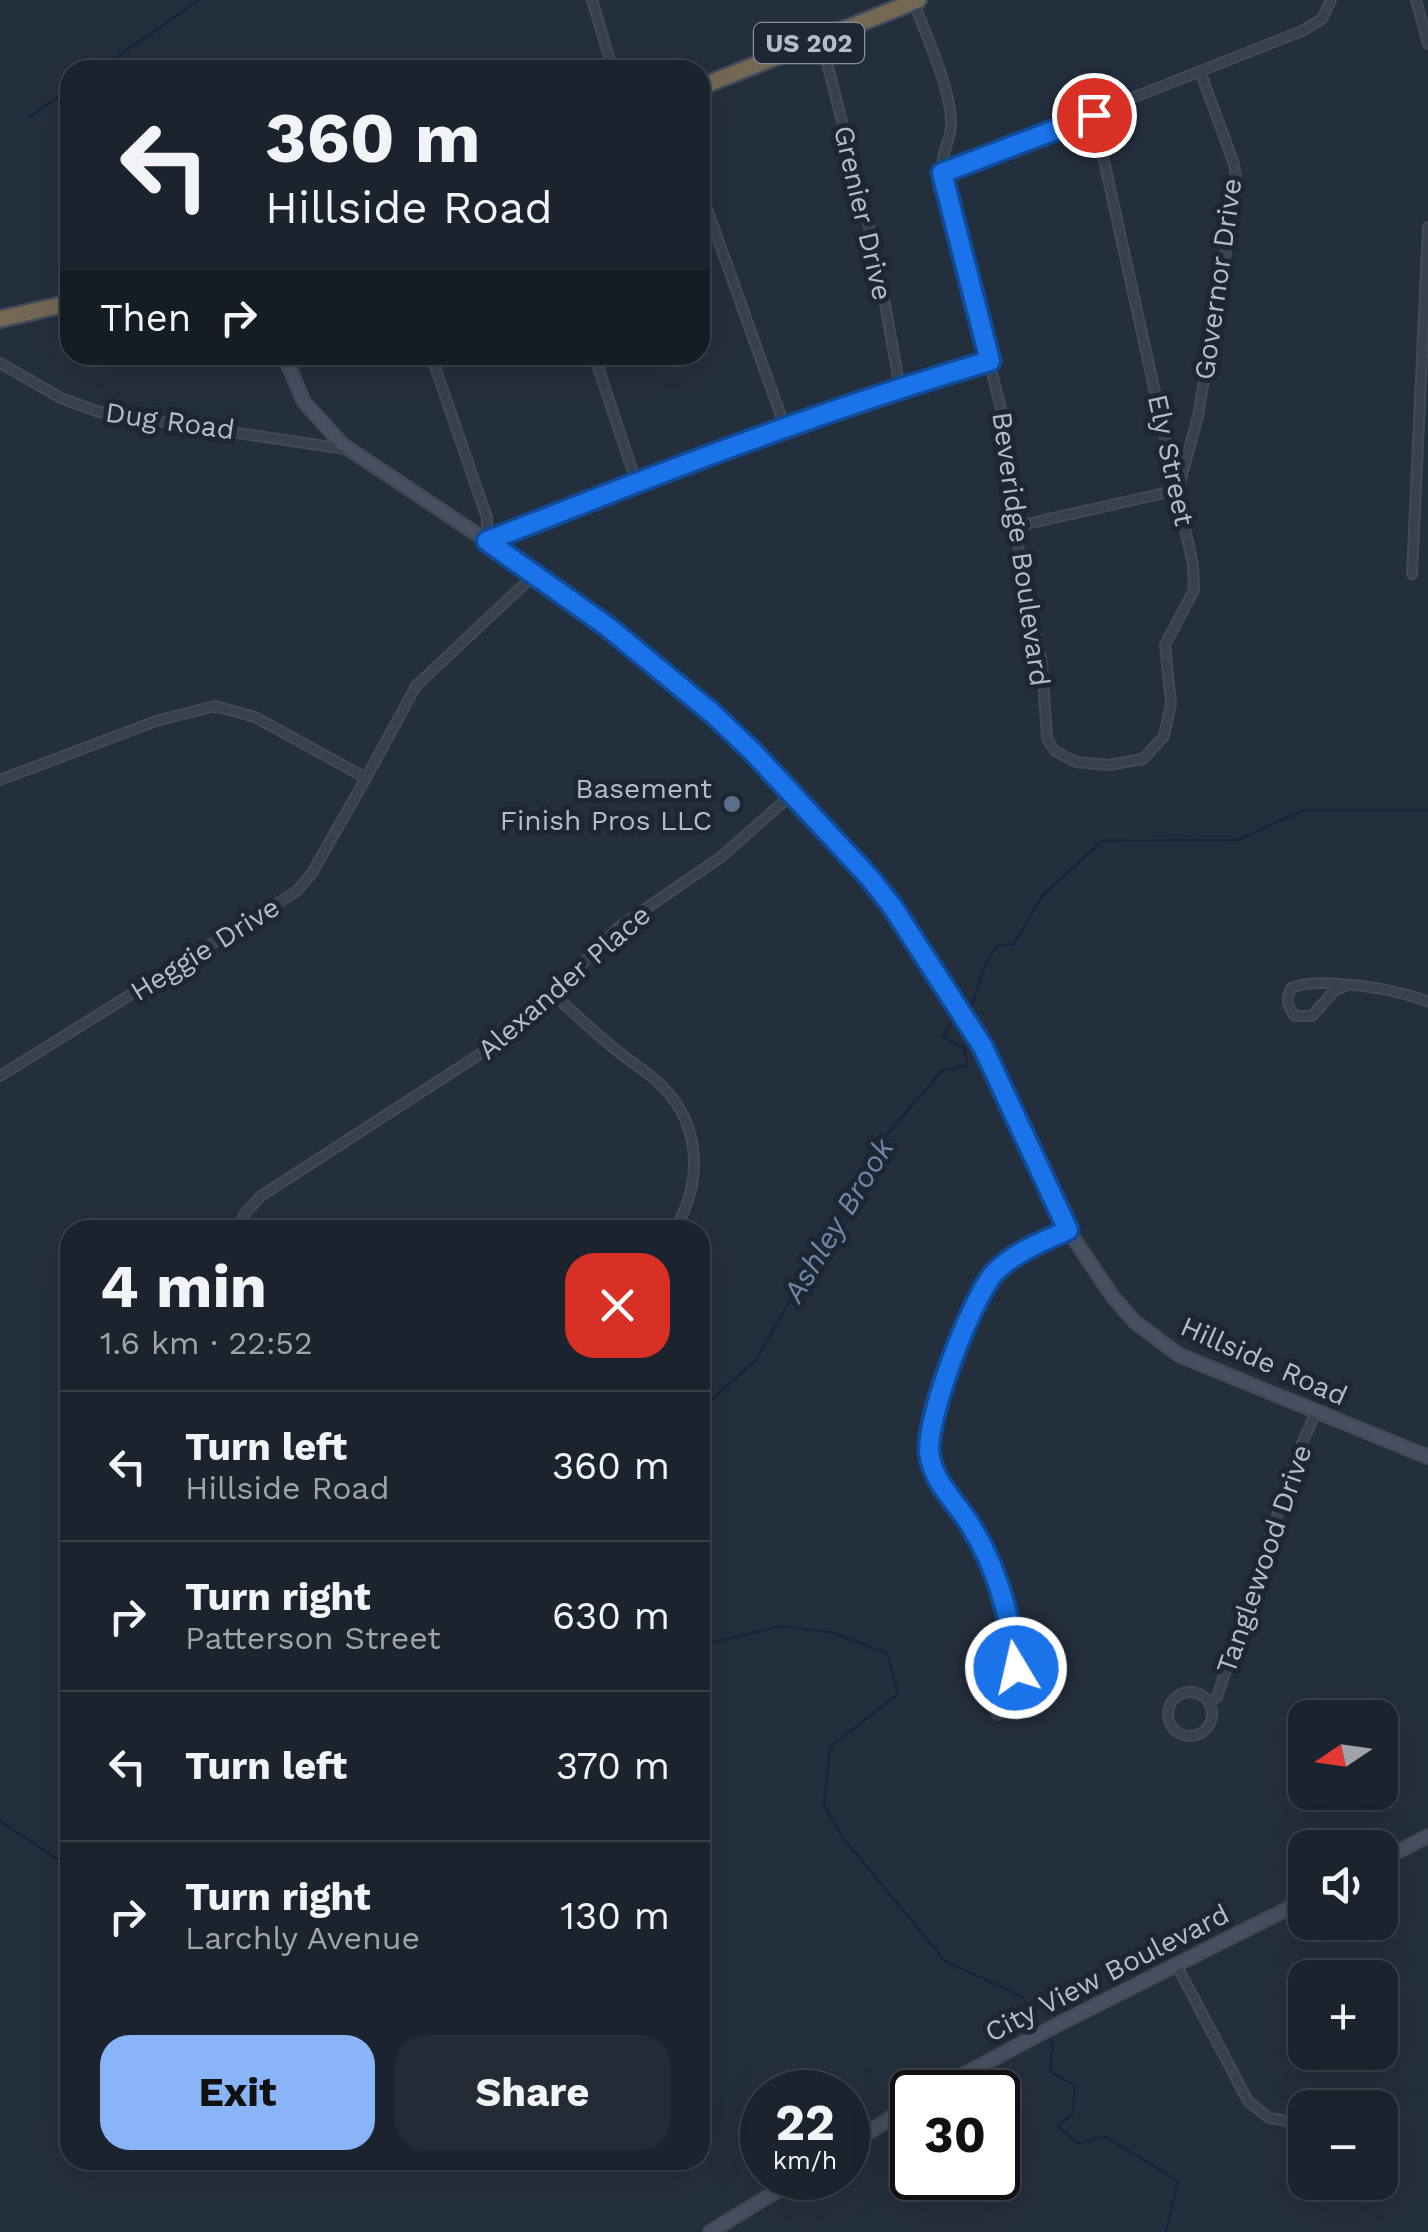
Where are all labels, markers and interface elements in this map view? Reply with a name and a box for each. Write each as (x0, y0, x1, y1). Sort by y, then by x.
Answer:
road number: US 202 (754, 23, 864, 63)
pin (1052, 73, 1137, 158)
icon: arrive (1067, 88, 1122, 143)
text: 360 m (265, 97, 481, 179)
icon: left (100, 100, 230, 230)
street label: Grenier Drive (827, 122, 899, 304)
street label: Governor Drive (1188, 176, 1248, 382)
text: Hillside Road (265, 181, 553, 234)
icon: right (211, 290, 266, 345)
text: Then (100, 296, 191, 340)
street label: Ely Street (1141, 391, 1201, 529)
street label: Dug Road (103, 396, 237, 446)
street label: Beveridge Boulevard (985, 410, 1057, 688)
place label: Basement Finish Pros LLC (500, 772, 712, 837)
marker: Basement Finish Pros LLC (721, 793, 743, 815)
street label: Heggie Drive (125, 890, 285, 1008)
street label: Alexander Place (471, 898, 657, 1066)
water label: Ashley Brook (774, 1130, 901, 1310)
text: 4 min (100, 1251, 267, 1322)
button: close (565, 1253, 670, 1358)
street label: Hillside Road (1176, 1310, 1352, 1412)
text: 1.6 km · 22:52 (100, 1324, 313, 1362)
text: Turn left (185, 1425, 347, 1469)
icon: left (100, 1439, 155, 1494)
street label: Tanglewood Drive (1209, 1440, 1319, 1678)
text: 360 m (552, 1444, 670, 1488)
text: Hillside Road (185, 1469, 390, 1507)
text: Turn right (185, 1575, 371, 1619)
icon: right (100, 1589, 155, 1644)
text: 630 m (552, 1594, 670, 1638)
position arrow (964, 1616, 1068, 1720)
text: Patterson Street (185, 1619, 441, 1657)
north arrow (1288, 1700, 1398, 1810)
map controls (1288, 1700, 1398, 2200)
icon: left (100, 1739, 155, 1794)
text: Turn left (185, 1744, 347, 1788)
text: 370 m (556, 1744, 670, 1788)
button: sound (1288, 1830, 1398, 1940)
text: Turn right (185, 1875, 371, 1919)
icon: right (100, 1889, 155, 1944)
text: 130 m (560, 1894, 670, 1938)
street label: City View Boulevard (979, 1897, 1235, 2049)
text: Larchly Avenue (185, 1919, 420, 1957)
button: + (1288, 1960, 1398, 2070)
button: Exit (100, 2035, 375, 2150)
button: Share (395, 2035, 670, 2150)
speed limit sign: 30 (890, 2070, 1020, 2200)
button: − (1288, 2090, 1398, 2200)
text: 22 (775, 2093, 835, 2152)
text: km/h (773, 2146, 837, 2175)

